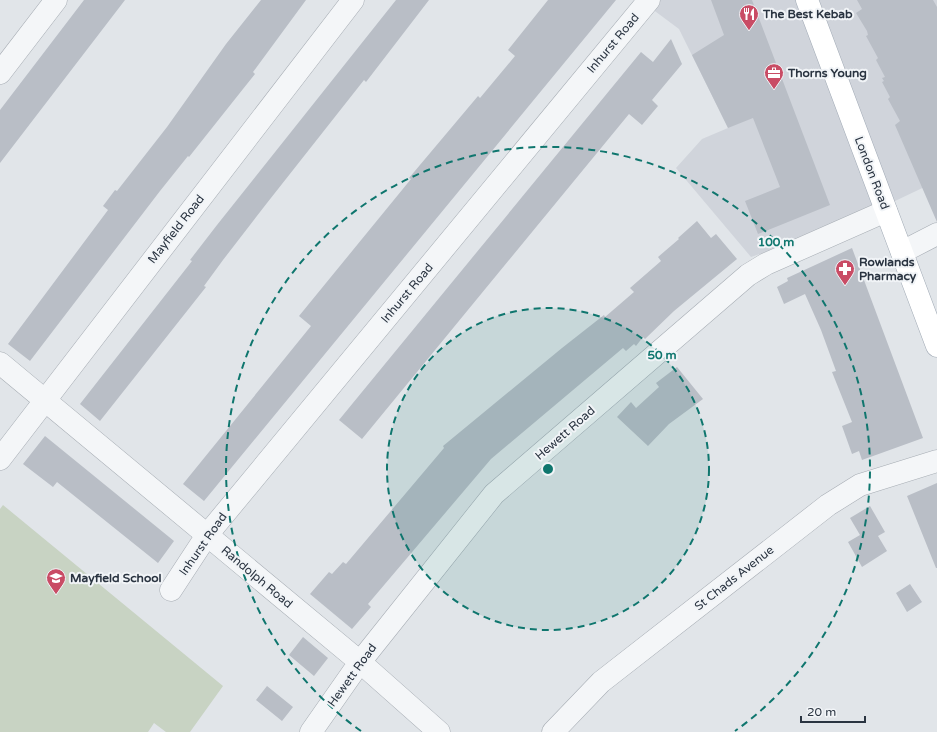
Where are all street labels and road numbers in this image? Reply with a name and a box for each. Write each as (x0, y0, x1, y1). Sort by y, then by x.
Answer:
street label: Inhurst Road (584, 10, 642, 76)
street label: London Road (852, 135, 892, 211)
street label: Mayfield Road (145, 192, 207, 266)
street label: Inhurst Road (378, 260, 436, 326)
street label: Hewett Road (532, 403, 598, 463)
street label: Inhurst Road (176, 510, 230, 578)
street label: Randolph Road (219, 543, 295, 611)
street label: St Chads Avenue (692, 543, 777, 613)
street label: Hewett Road (325, 641, 379, 709)

